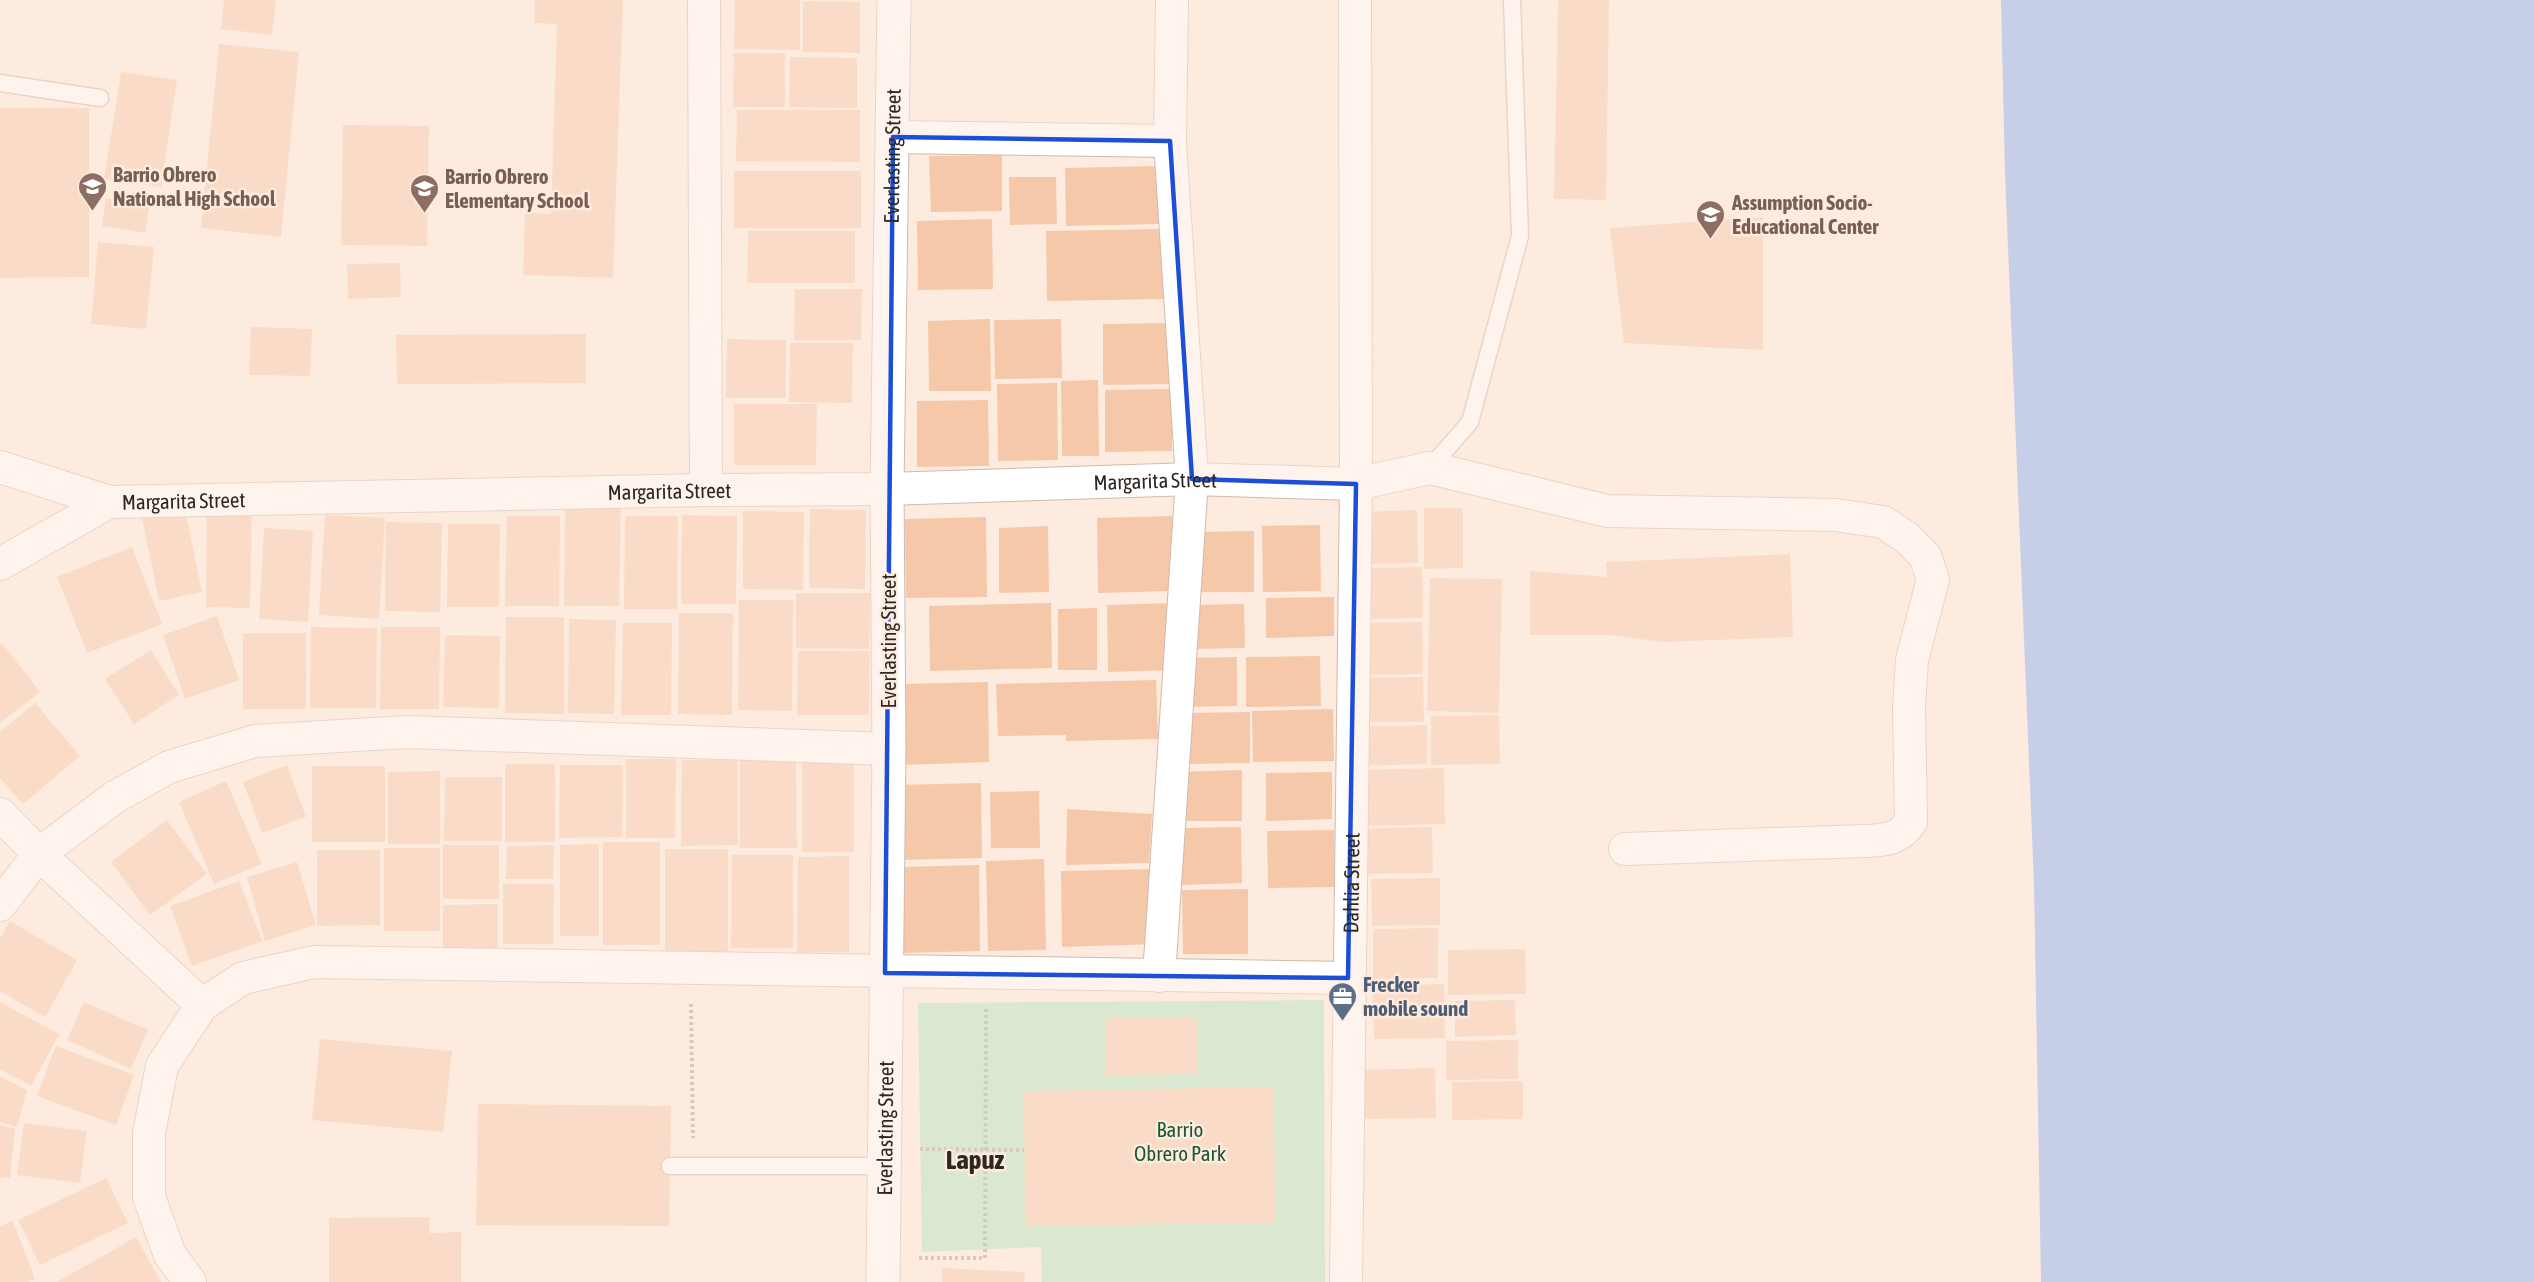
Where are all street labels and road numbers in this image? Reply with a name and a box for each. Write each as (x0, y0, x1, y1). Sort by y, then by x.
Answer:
street label: Everlasting Street (879, 88, 905, 224)
street label: Margarita Street (1093, 467, 1218, 494)
street label: Margarita Street (607, 478, 731, 504)
street label: Margarita Street (121, 487, 246, 514)
street label: Everlasting Street (876, 574, 900, 708)
street label: Dahlia Street (1338, 832, 1364, 934)
street label: Everlasting Street (872, 1060, 897, 1196)

